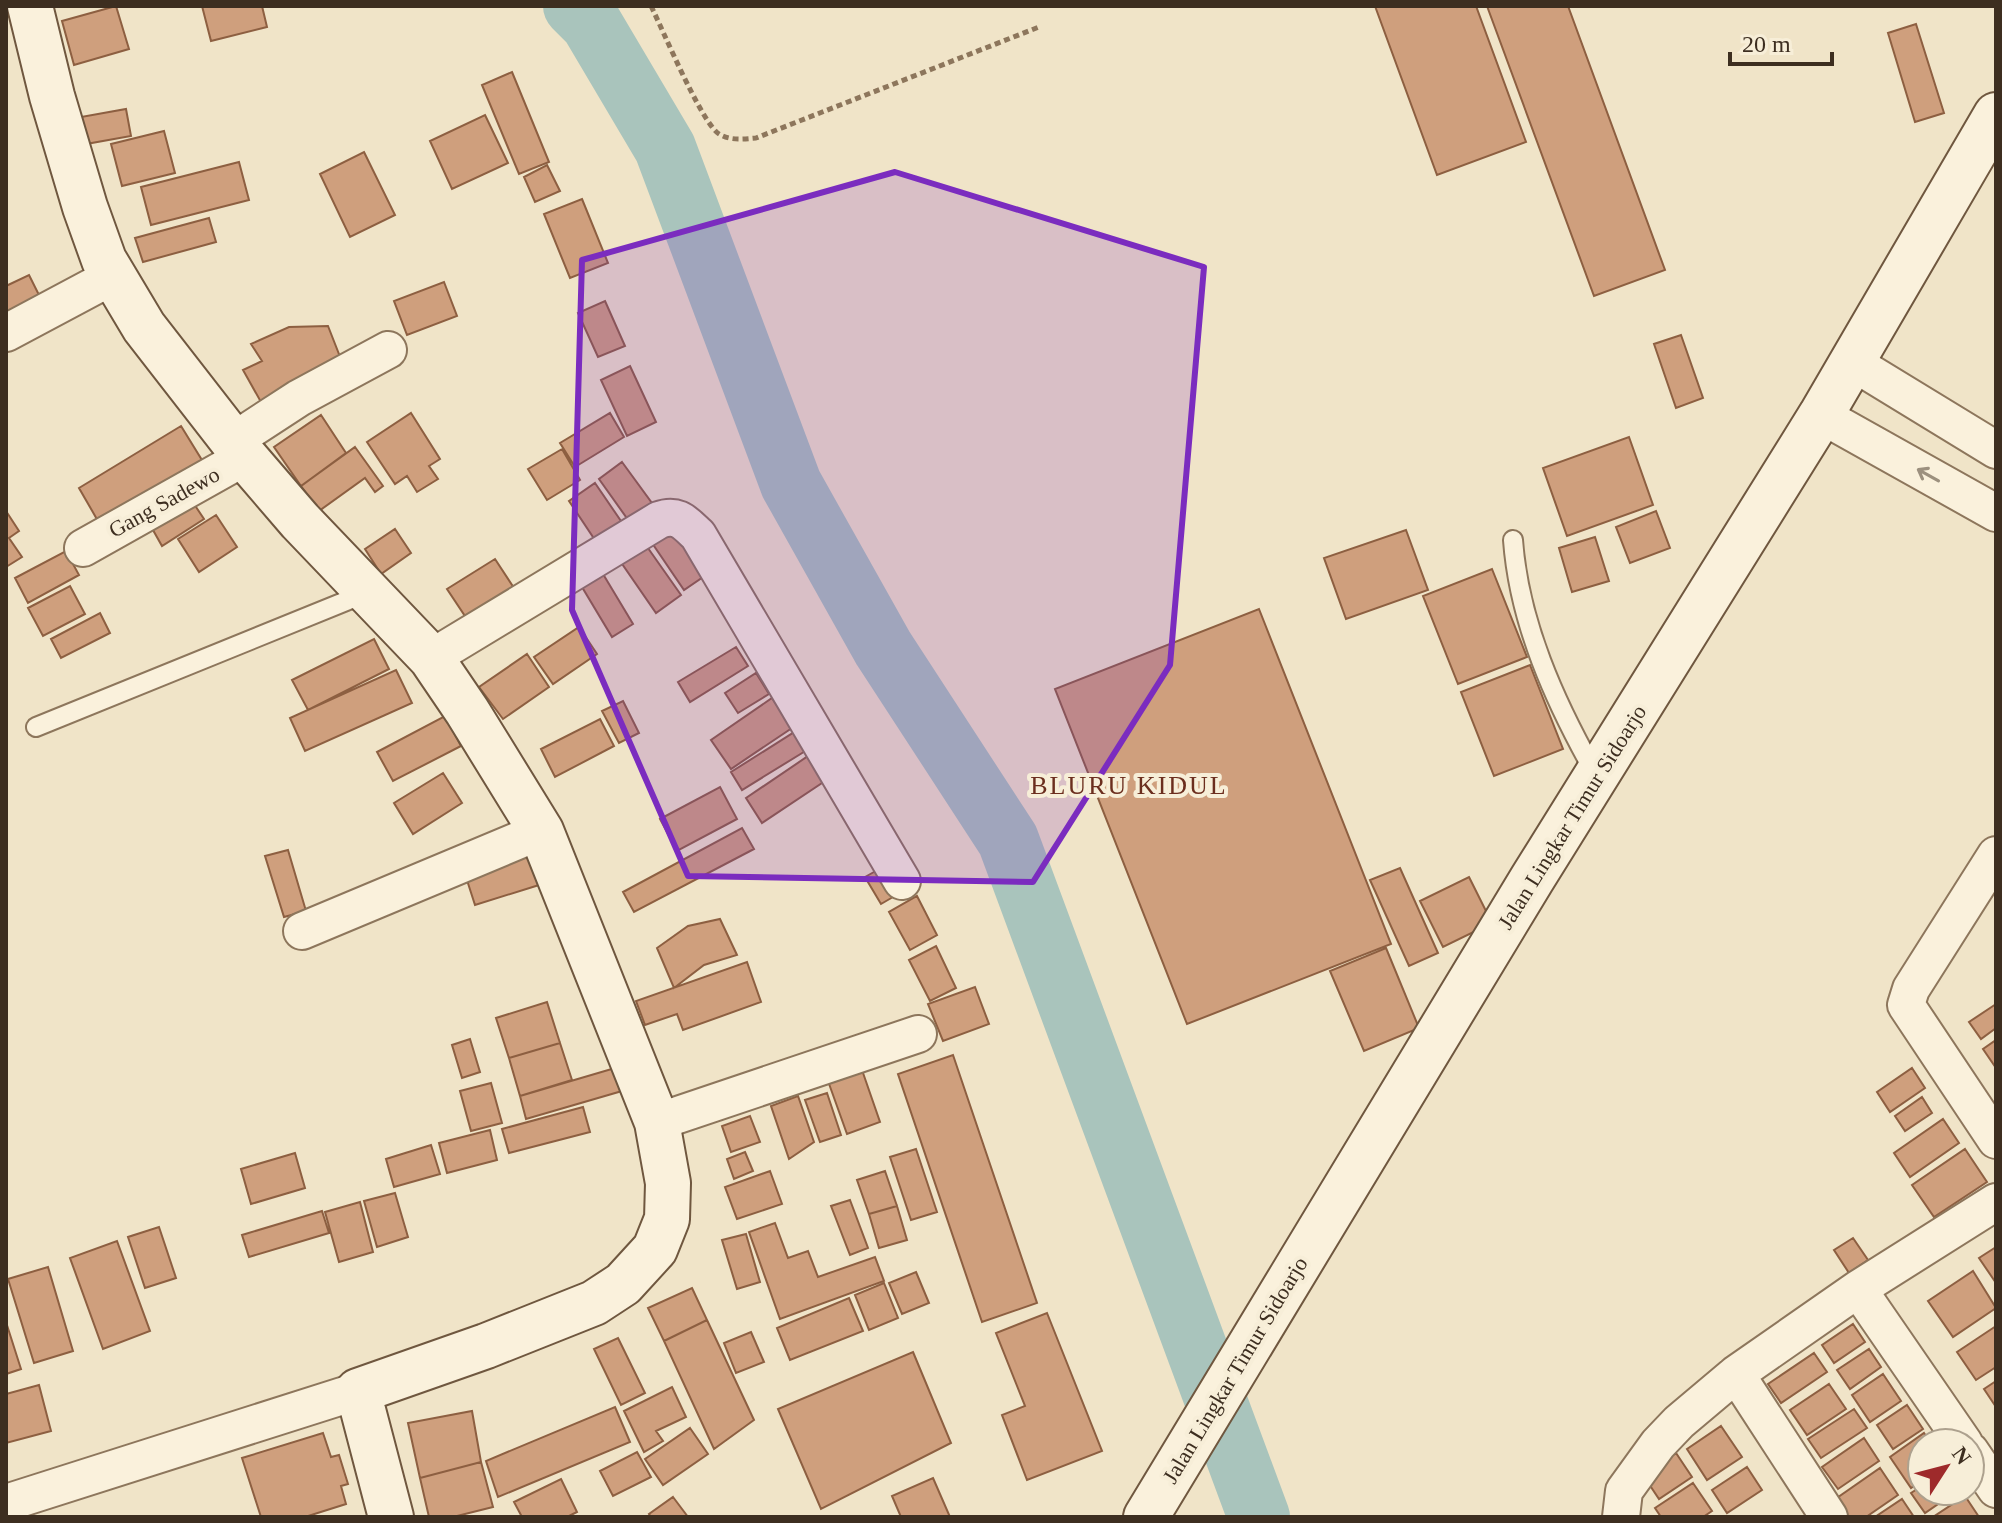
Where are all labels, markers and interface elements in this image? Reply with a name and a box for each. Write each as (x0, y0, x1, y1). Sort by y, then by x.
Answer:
scale bar (1730, 16, 1832, 66)
text: 20 m (1742, 31, 1791, 57)
street label: Gang Sadewo (104, 461, 224, 543)
one-way arrow (1917, 467, 1940, 483)
street label: Jalan Lingkar Timur Sidoarjo (1493, 700, 1651, 934)
district label: BLURU KIDUL (1030, 771, 1228, 800)
street label: Jalan Lingkar Timur Sidoarjo (1157, 1252, 1313, 1488)
north arrow (1906, 1427, 1986, 1507)
text: N (1947, 1442, 1977, 1469)

